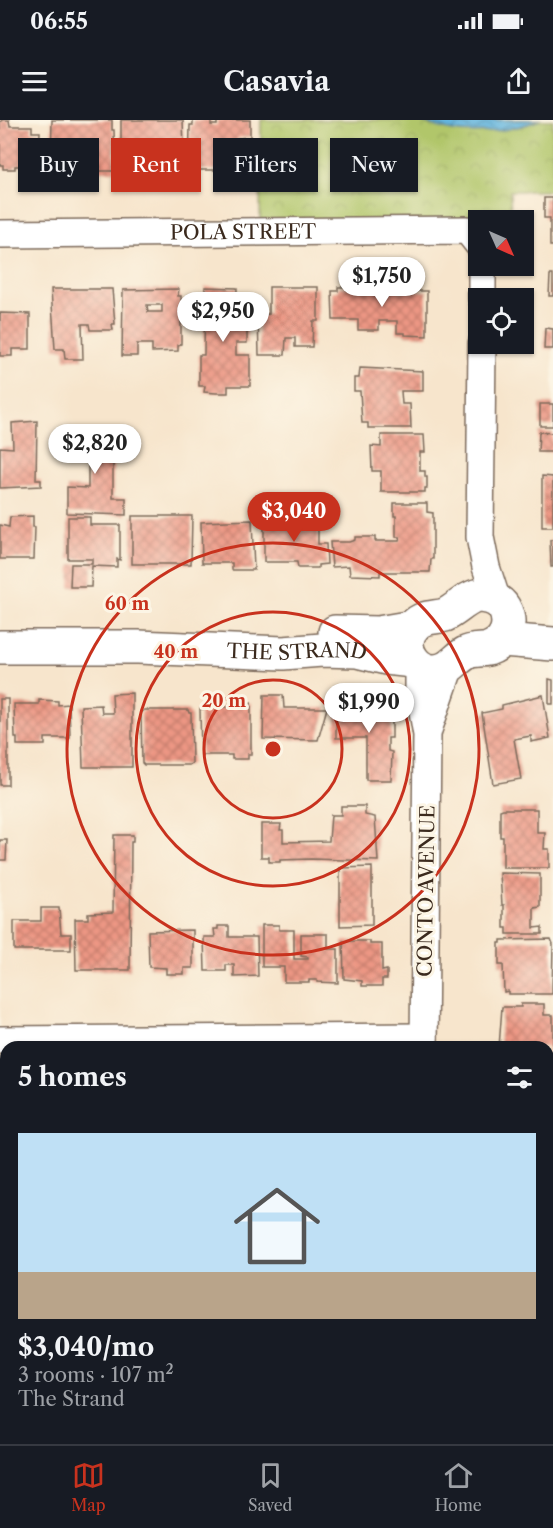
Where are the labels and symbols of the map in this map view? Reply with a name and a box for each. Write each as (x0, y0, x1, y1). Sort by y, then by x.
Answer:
north arrow (468, 210, 534, 276)
street label: POLA STREET (170, 219, 316, 245)
pin: $1,750 (333, 257, 431, 308)
pin: $2,950 (174, 292, 272, 343)
pin: $2,820 (46, 424, 144, 475)
pin: $3,040 (245, 492, 343, 543)
text: 60 m (105, 593, 149, 615)
street label: THE STRAND (226, 638, 369, 665)
text: 40 m (154, 641, 198, 663)
pin: $1,990 (320, 683, 418, 734)
text: 20 m (202, 690, 246, 712)
centre of rings (263, 739, 283, 759)
street label: CONTO AVENUE (413, 805, 439, 977)

